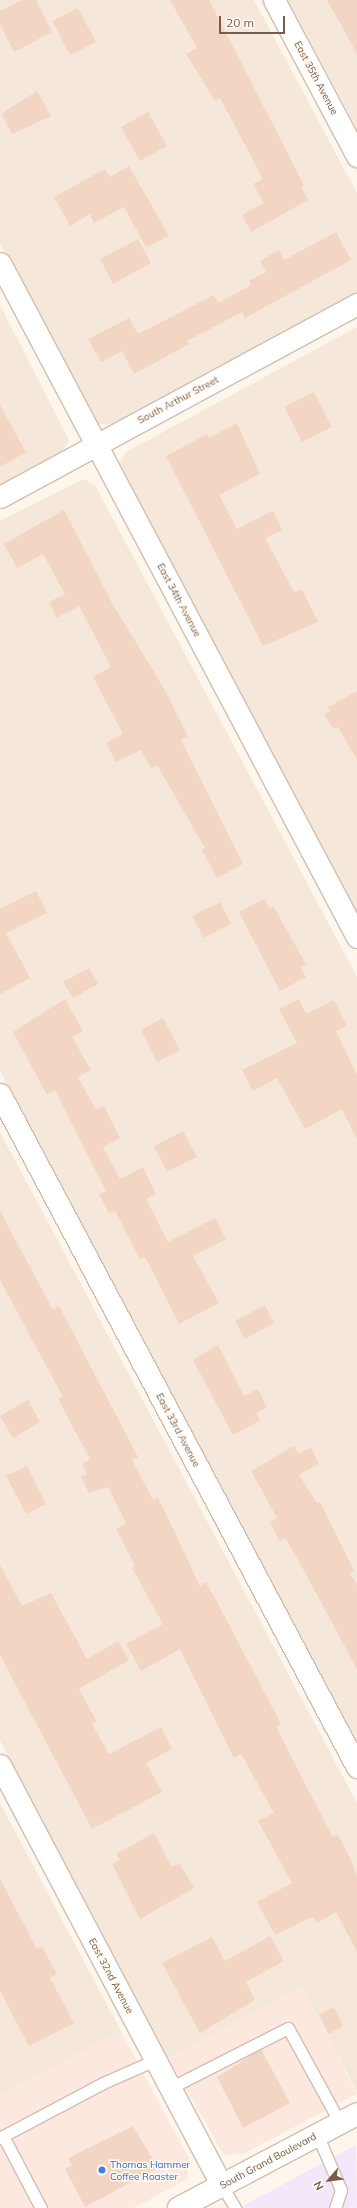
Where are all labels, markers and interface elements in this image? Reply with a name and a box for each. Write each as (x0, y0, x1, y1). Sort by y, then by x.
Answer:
scale bar (221, 8, 287, 34)
text: 20 m (226, 15, 254, 30)
street label: East 35th Avenue (292, 39, 340, 117)
street label: South Arthur Street (135, 374, 221, 426)
street label: East 34th Avenue (155, 561, 203, 639)
street label: East 33rd Avenue (153, 1391, 203, 1469)
street label: East 32nd Avenue (86, 1936, 136, 2016)
street label: South Grand Boulevard (218, 2130, 318, 2192)
place label: Thomas Hammer Coffee Roaster (110, 2158, 190, 2182)
north arrow (309, 2160, 349, 2200)
marker: Thomas Hammer Coffee Roaster (97, 2165, 107, 2175)
text: N (310, 2179, 327, 2193)

